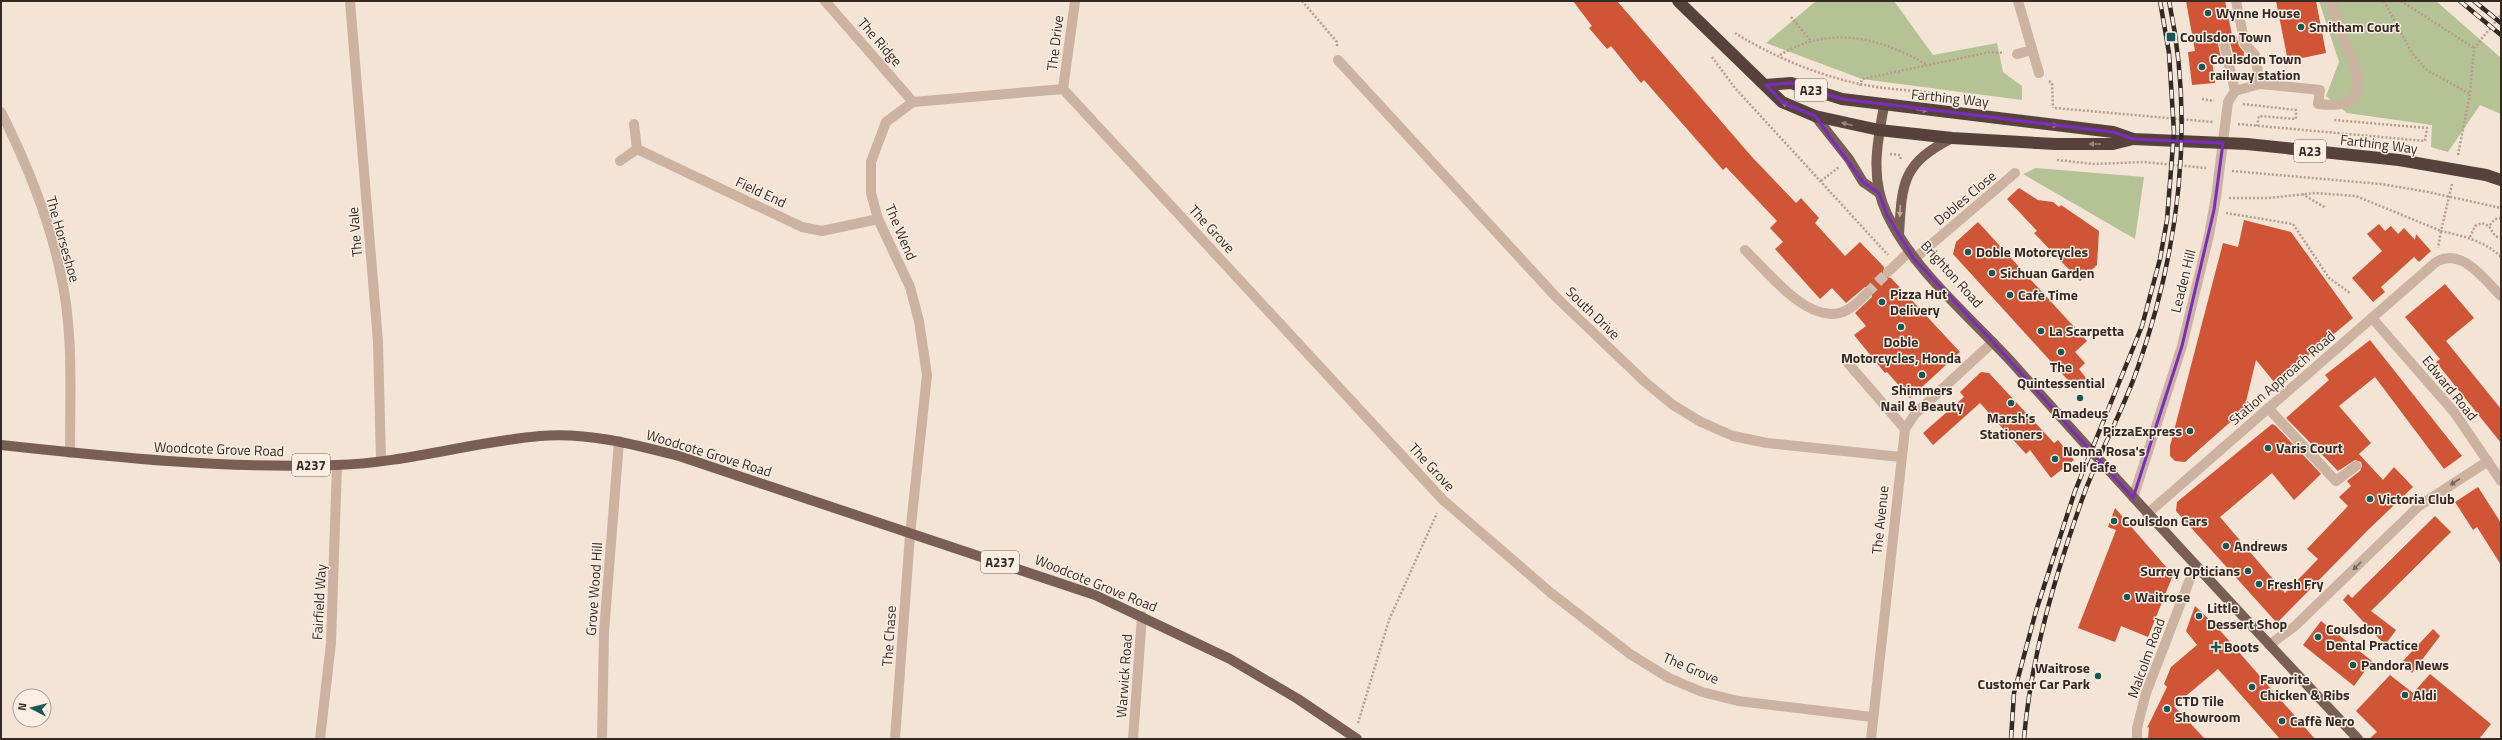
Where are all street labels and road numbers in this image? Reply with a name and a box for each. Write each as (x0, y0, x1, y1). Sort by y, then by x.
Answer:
street label: The Ridge (853, 13, 907, 71)
street label: The Drive (1041, 14, 1068, 72)
road number: A23 (1795, 79, 1827, 101)
street label: Farthing Way (1910, 83, 1990, 112)
street label: Farthing Way (2339, 128, 2419, 159)
road number: A23 (2294, 140, 2326, 162)
street label: Dobles Close (1929, 165, 2000, 230)
street label: Field End (732, 171, 790, 212)
street label: The Horseshoe (41, 193, 86, 284)
street label: The Wend (880, 200, 923, 263)
street label: The Grove (1184, 200, 1240, 258)
street label: The Vale (342, 206, 367, 258)
street label: Brighton Road (1916, 235, 1988, 312)
street label: Leaden Hill (2164, 247, 2201, 315)
street label: South Drive (1561, 281, 1625, 344)
street label: Station Approach Road (2224, 326, 2339, 430)
street label: Edward Road (2418, 351, 2483, 425)
street label: Woodcote Grove Road (644, 423, 775, 482)
street label: Woodcote Grove Road (153, 436, 285, 461)
street label: The Grove (1404, 438, 1460, 496)
road number: A237 (292, 454, 330, 476)
street label: The Avenue (1865, 485, 1894, 555)
street label: Grove Wood Hill (580, 541, 607, 636)
street label: Woodcote Grove Road (1032, 548, 1161, 617)
road number: A237 (981, 551, 1019, 573)
street label: Fairfield Way (306, 563, 331, 641)
street label: The Chase (876, 605, 901, 667)
street label: Malcolm Road (2121, 615, 2170, 701)
street label: Warwick Road (1110, 633, 1137, 719)
street label: The Grove (1660, 646, 1723, 689)

